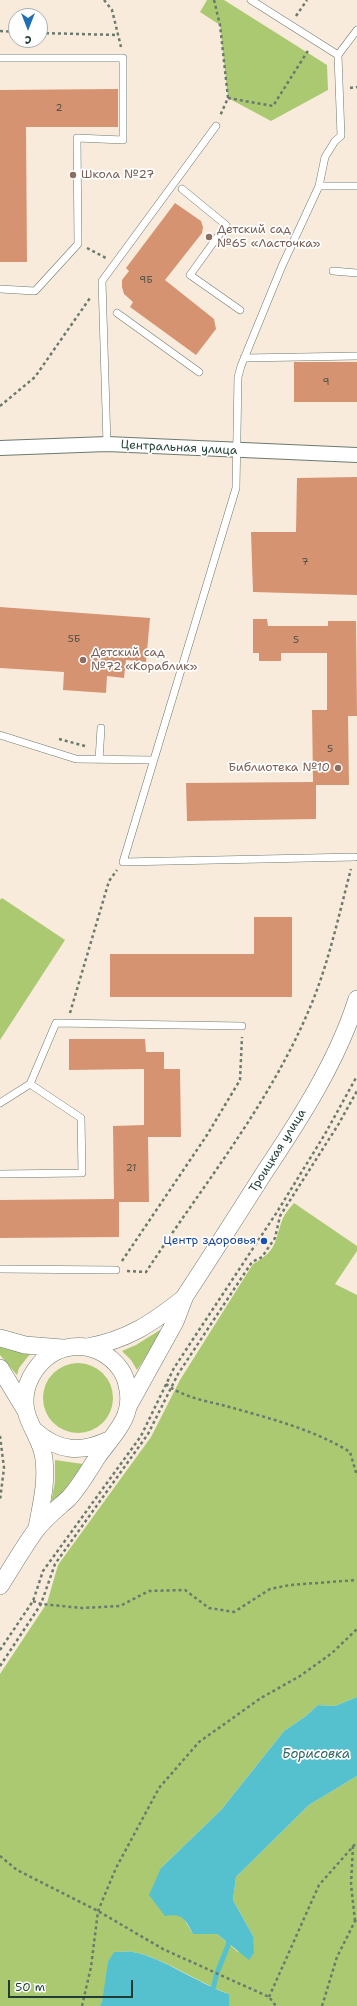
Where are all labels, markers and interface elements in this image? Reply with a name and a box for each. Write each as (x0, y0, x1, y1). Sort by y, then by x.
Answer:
north arrow (8, 8, 48, 48)
text: С (25, 32, 31, 47)
house number: 2 (56, 102, 62, 114)
place label: Школа №27 (81, 168, 154, 182)
marker: Школа №27 (68, 170, 78, 180)
place label: Детский сад №65 «Ласточка» (217, 223, 320, 251)
marker: Детский сад №65 «Ласточка» (204, 232, 214, 242)
house number: 9Б (139, 274, 153, 286)
house number: 9 (323, 376, 329, 388)
street label: Центральная улица (120, 438, 238, 458)
house number: 7 (302, 556, 308, 568)
house number: 5Б (68, 633, 80, 645)
house number: 5 (293, 634, 299, 646)
place label: Детский сад №72 «Кораблик» (91, 646, 197, 674)
marker: Детский сад №72 «Кораблик» (78, 655, 88, 665)
house number: 5 (327, 743, 333, 755)
place label: Библиотека №10 (228, 761, 330, 775)
marker: Библиотека №10 (333, 763, 343, 773)
street label: Троицкая улица (246, 1107, 310, 1195)
house number: 21 (126, 1162, 136, 1174)
place label: Центр здоровья (163, 1234, 256, 1248)
marker: Центр здоровья (259, 1236, 269, 1246)
water label: Борисовка (282, 1747, 350, 1763)
scale bar (10, 1972, 135, 1998)
text: 50 m (15, 1979, 45, 1995)

